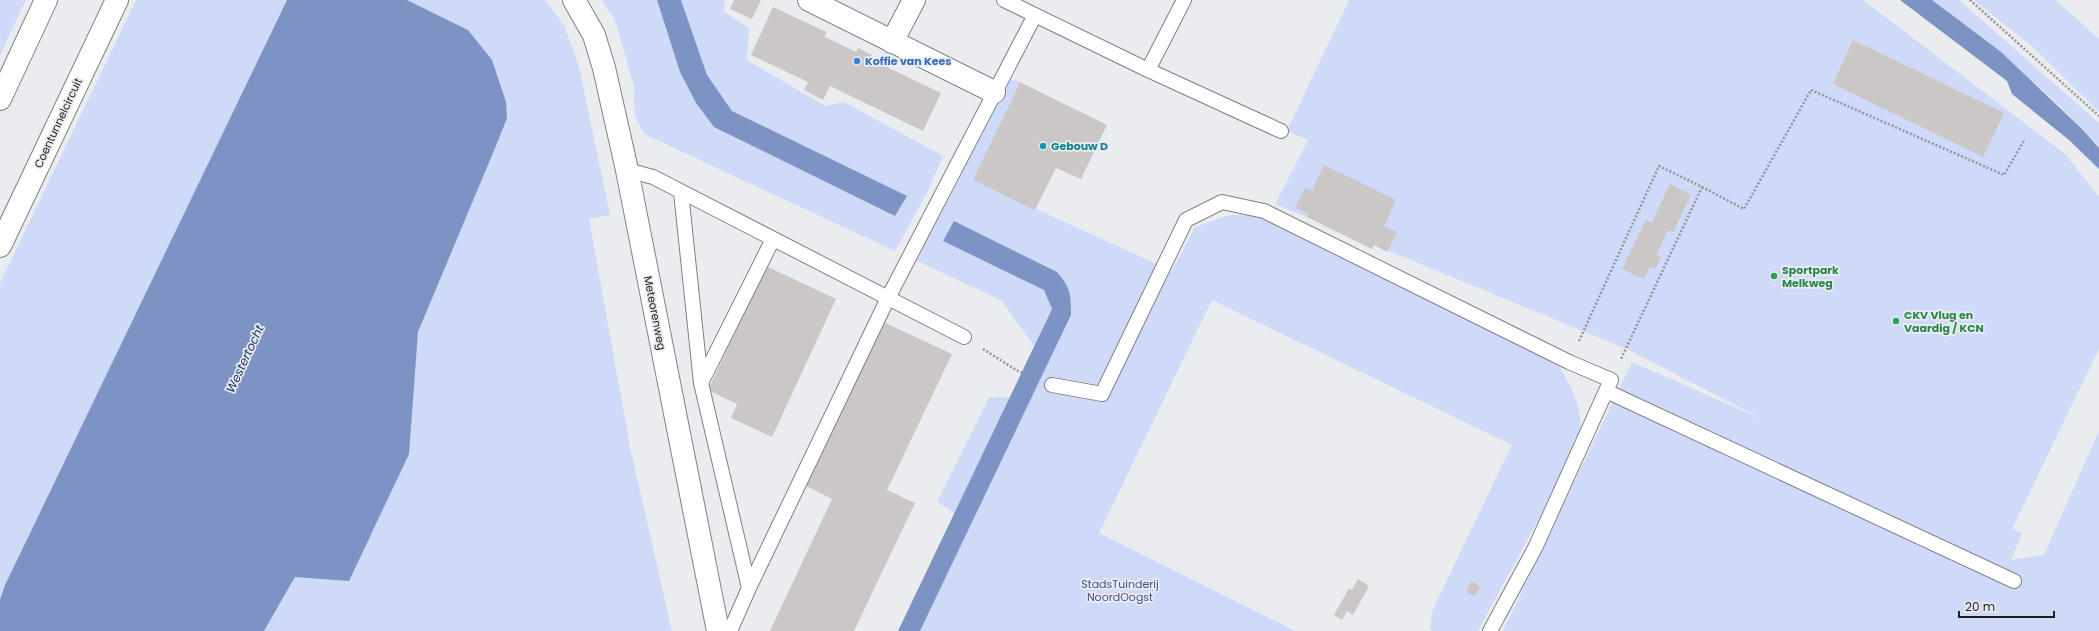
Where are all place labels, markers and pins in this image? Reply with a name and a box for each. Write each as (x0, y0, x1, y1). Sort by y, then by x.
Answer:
place label: Koffie van Kees (865, 53, 951, 69)
marker: Koffie van Kees (852, 56, 862, 66)
place label: Gebouw D (1051, 138, 1108, 154)
marker: Gebouw D (1038, 141, 1048, 151)
place label: Sportpark Melkweg (1782, 262, 1839, 291)
marker: Sportpark Melkweg (1769, 271, 1779, 281)
place label: CKV Vlug en Vaardig / KCN (1904, 307, 1984, 336)
marker: CKV Vlug en Vaardig / KCN (1891, 316, 1901, 326)

